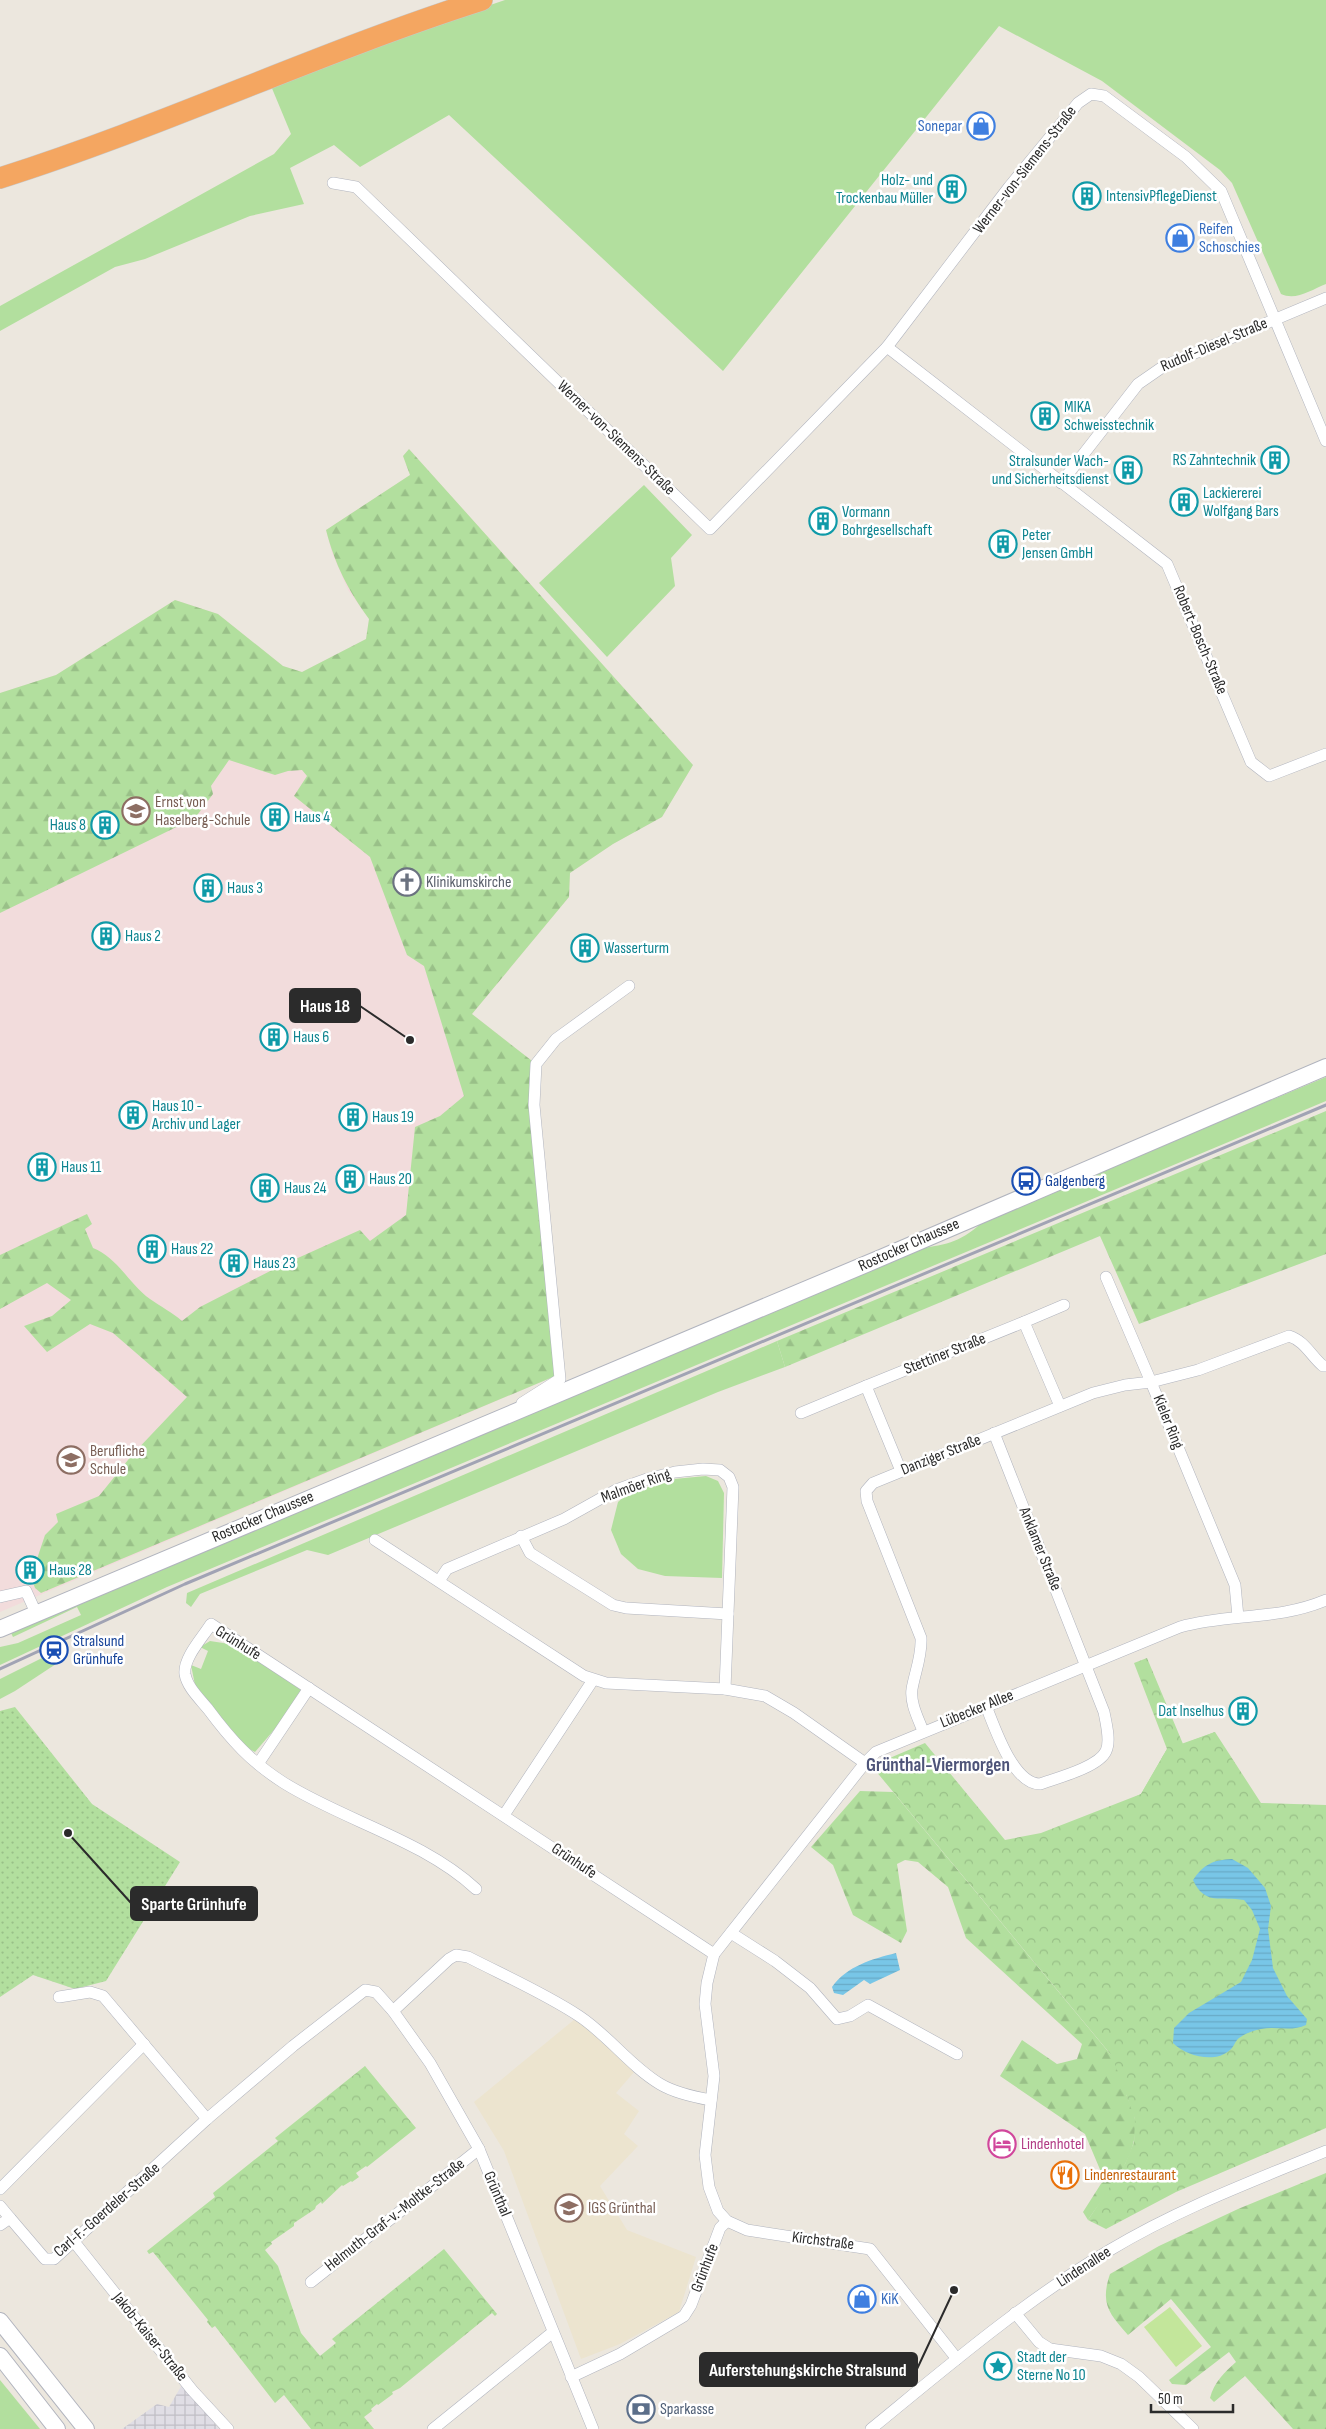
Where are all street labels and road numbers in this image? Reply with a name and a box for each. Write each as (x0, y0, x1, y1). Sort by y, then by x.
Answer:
street label: Werner-von-Siemens-Straße (969, 102, 1081, 238)
street label: Rudolf-Diesel-Straße (1158, 314, 1270, 376)
street label: Werner-von-Siemens-Straße (553, 377, 679, 499)
street label: Robert-Bosch-Straße (1169, 583, 1231, 697)
street label: Rostocker Chaussee (856, 1214, 962, 1276)
street label: Stettiner Straße (901, 1329, 989, 1379)
street label: Kieler Ring (1149, 1392, 1187, 1452)
street label: Danziger Straße (898, 1430, 984, 1480)
street label: Malmöer Ring (599, 1465, 673, 1507)
street label: Rostocker Chaussee (209, 1487, 317, 1547)
street label: Anklamer Straße (1014, 1504, 1065, 1594)
street label: Grünhufe (212, 1622, 264, 1664)
street label: Lübecker Allee (938, 1686, 1016, 1732)
street label: Grünhufe (548, 1839, 600, 1883)
street label: Helmuth-Graf-v.-Moltke-Straße (321, 2154, 469, 2276)
street label: Carl-F.-Goerdeler-Straße (50, 2159, 164, 2261)
street label: Grünthal (479, 2169, 515, 2219)
street label: Kirchstraße (791, 2228, 855, 2254)
street label: Grünhufe (687, 2241, 723, 2295)
street label: Lindenallee (1053, 2243, 1115, 2291)
street label: Jakob-Kaiser-Straße (108, 2288, 192, 2385)

